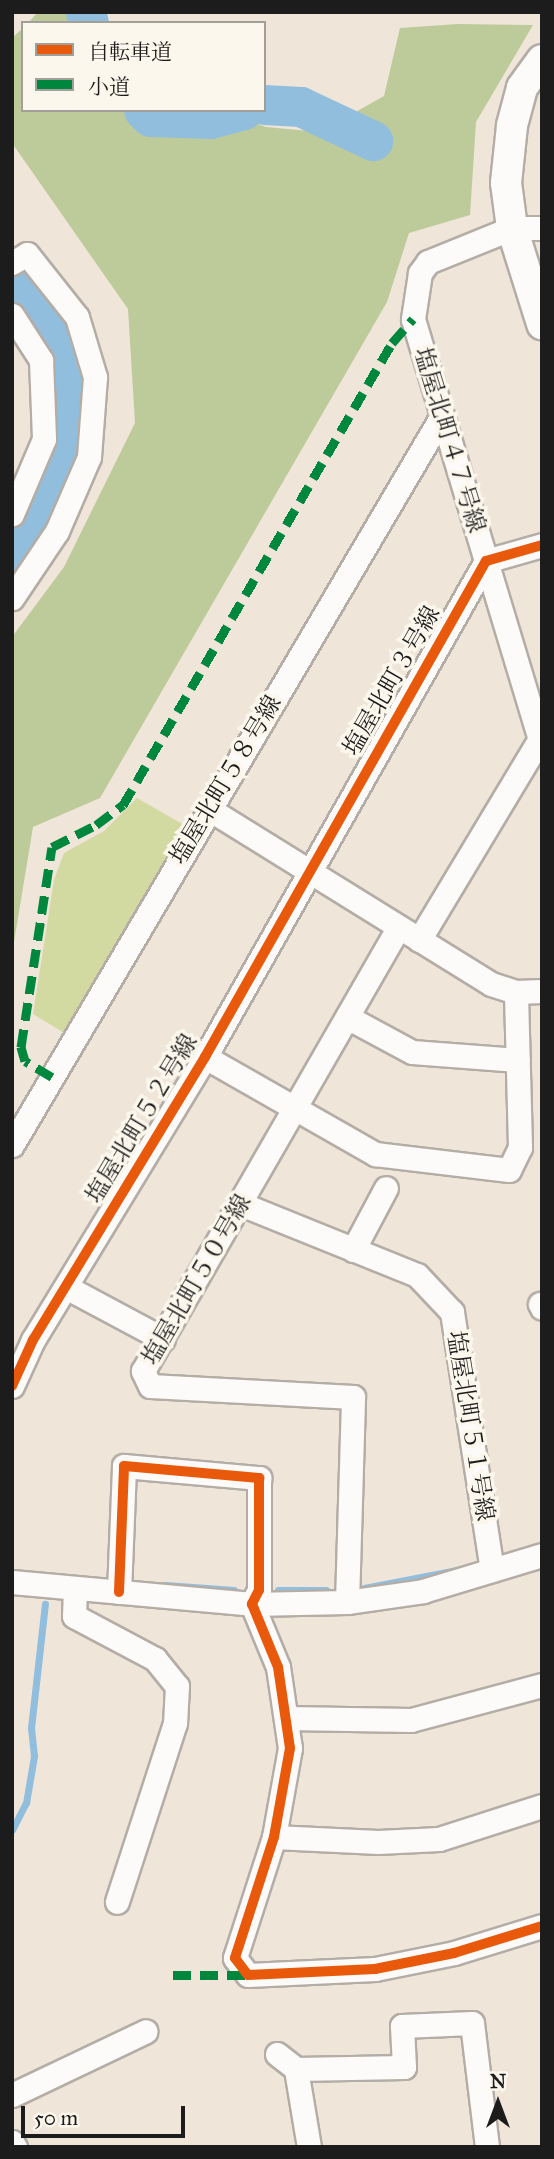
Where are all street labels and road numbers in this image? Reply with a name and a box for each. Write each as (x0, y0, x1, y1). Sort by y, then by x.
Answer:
street label: 塩屋北町４７号線 (407, 344, 491, 536)
street label: 塩屋北町３号線 (338, 601, 446, 761)
street label: 塩屋北町５８号線 (164, 690, 288, 870)
street label: 塩屋北町５２号線 (80, 1029, 204, 1209)
street label: 塩屋北町５０号線 (137, 1190, 257, 1370)
street label: 塩屋北町５１号線 (441, 1329, 499, 1523)

